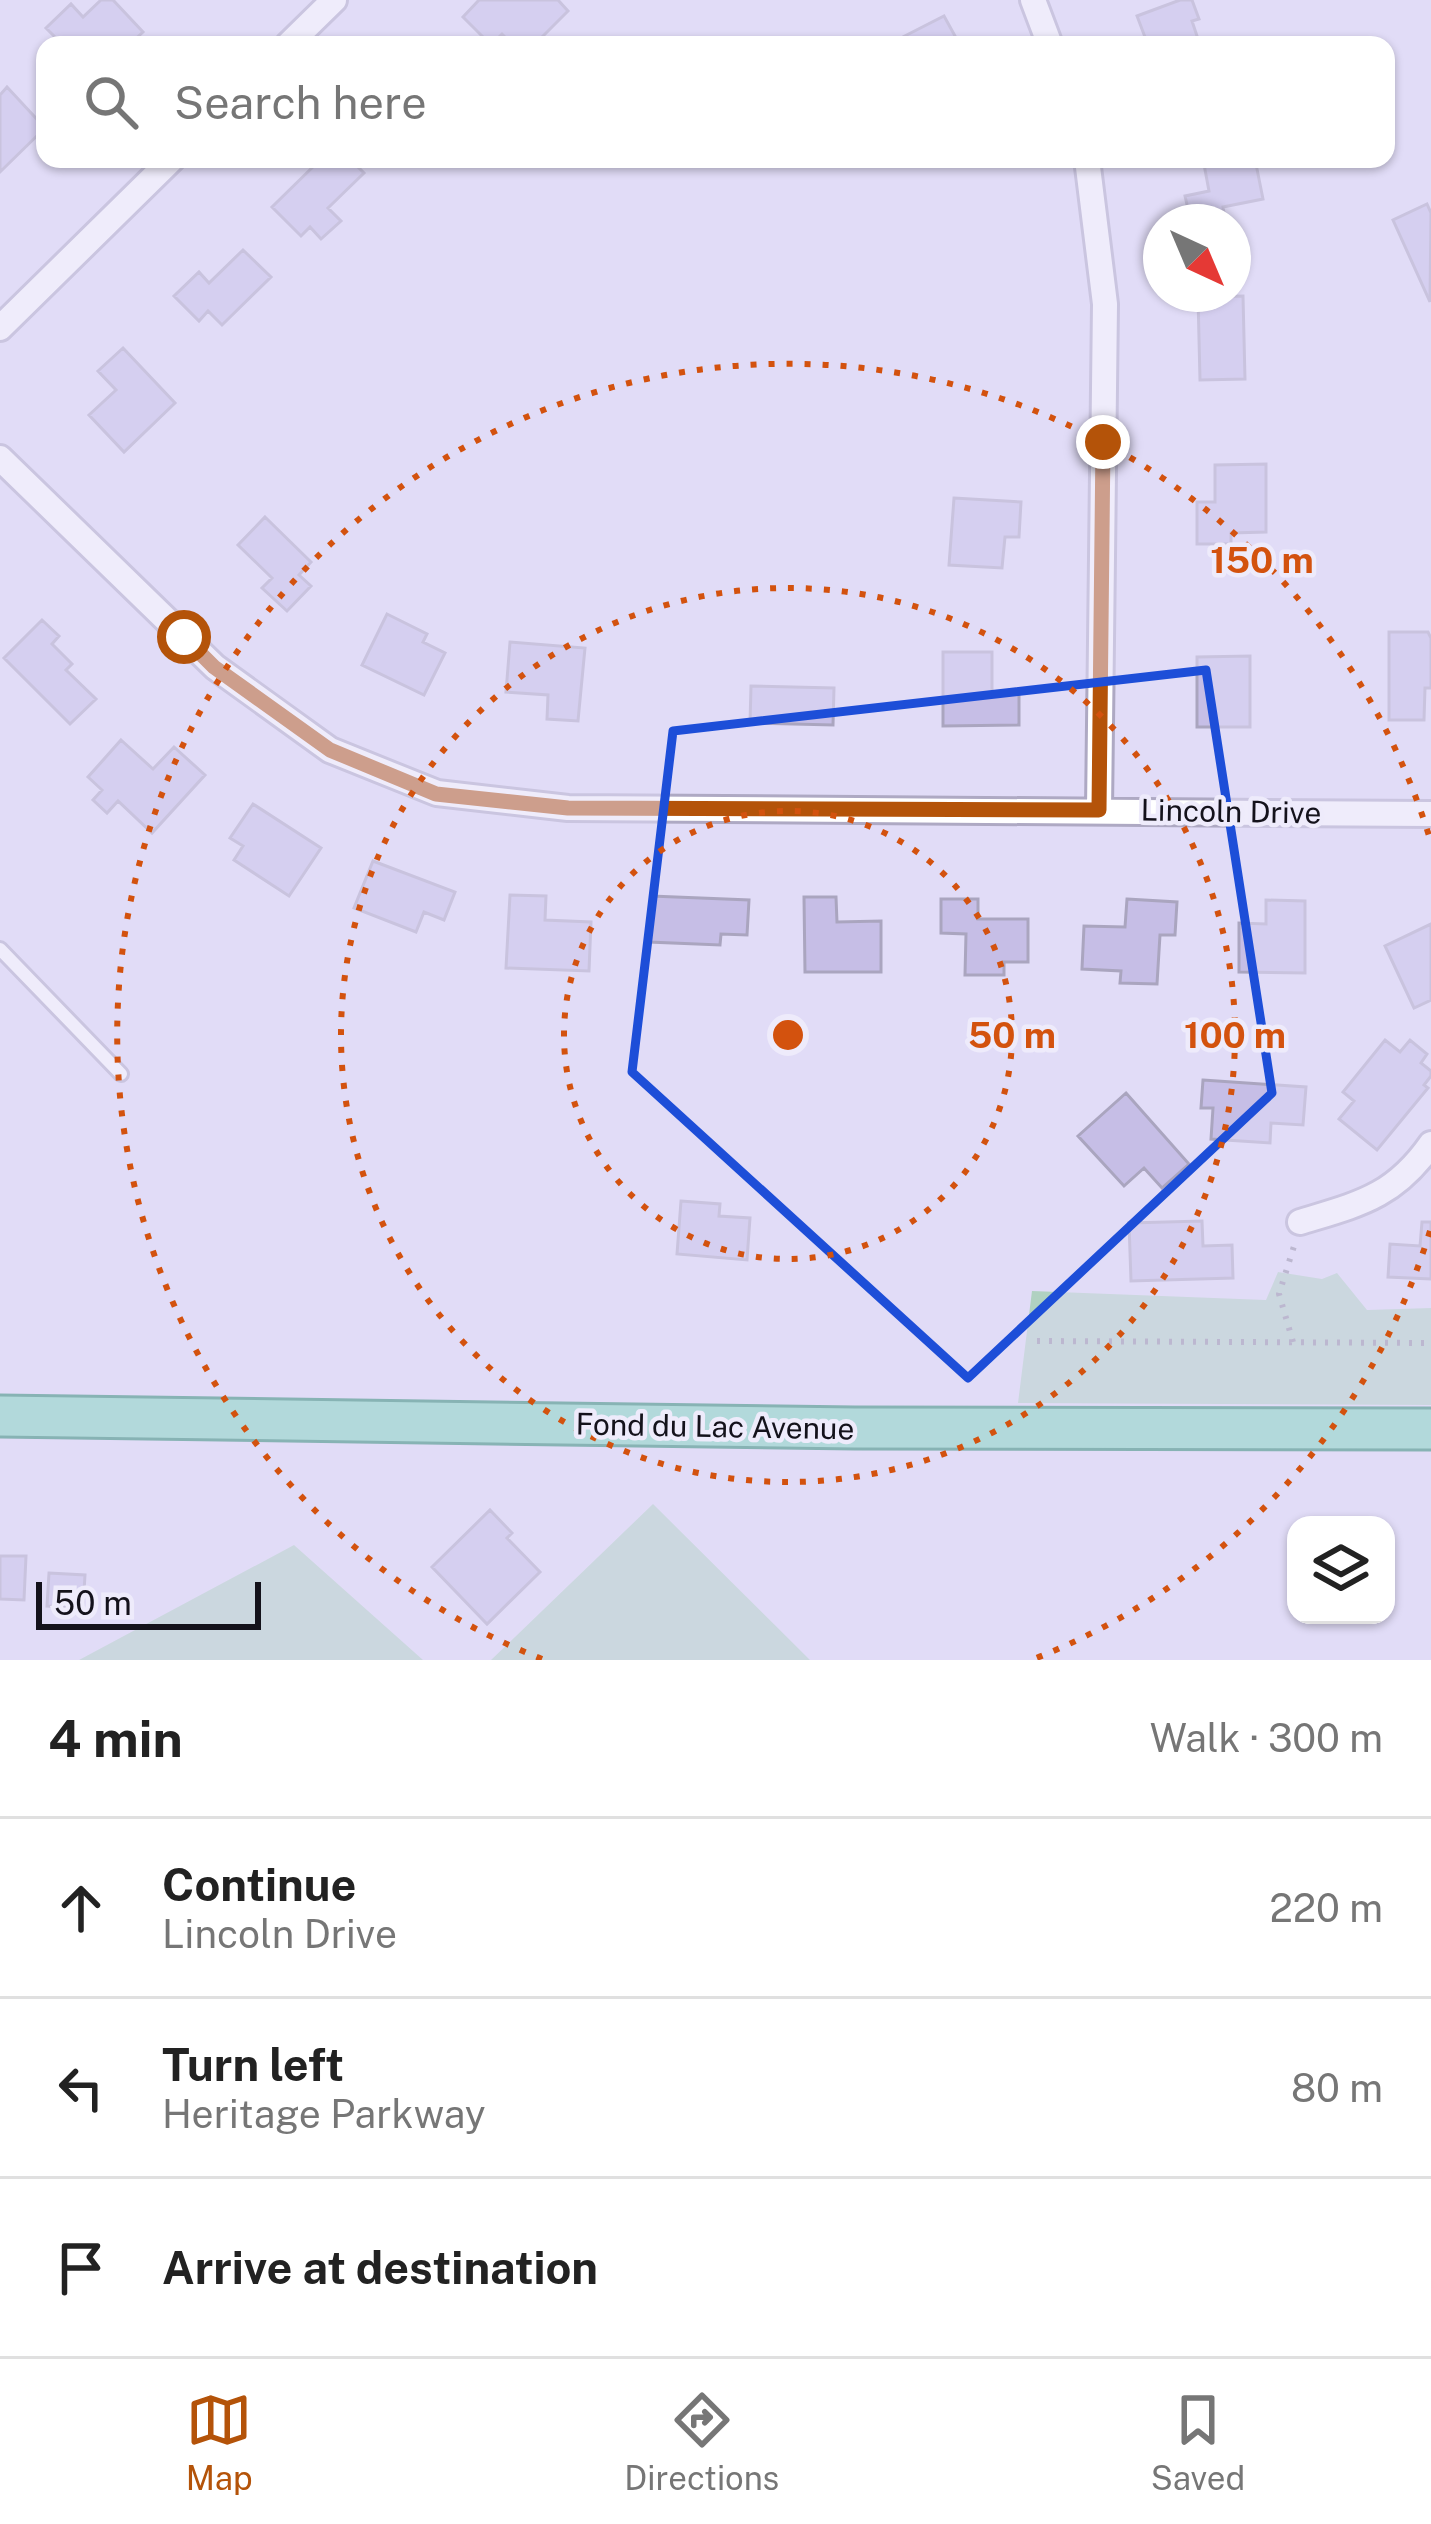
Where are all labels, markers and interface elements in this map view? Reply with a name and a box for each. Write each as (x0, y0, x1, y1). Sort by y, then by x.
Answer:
search box (36, 36, 1395, 168)
icon: search (78, 69, 144, 135)
text: Search here (174, 76, 427, 129)
north arrow (1143, 204, 1251, 312)
route end (1076, 415, 1130, 469)
text: 150 m (1210, 539, 1314, 581)
route start (157, 610, 211, 664)
street label: Lincoln Drive (1140, 791, 1322, 831)
centre of rings (767, 1014, 809, 1056)
text: 50 m (968, 1014, 1056, 1056)
text: 100 m (1184, 1014, 1286, 1056)
street label: Fond du Lac Avenue (575, 1406, 855, 1446)
map controls (1287, 1516, 1395, 1624)
button: layers (1287, 1516, 1395, 1624)
scale bar (36, 1576, 261, 1629)
text: 50 m (54, 1584, 132, 1622)
text: 4 min (48, 1709, 183, 1768)
text: Walk · 300 m (1150, 1715, 1383, 1761)
text: Continue (162, 1858, 356, 1911)
icon: ahead (48, 1875, 114, 1941)
text: 220 m (1269, 1885, 1383, 1931)
text: Lincoln Drive (162, 1911, 397, 1957)
text: Turn left (162, 2038, 344, 2091)
icon: left (48, 2055, 114, 2121)
text: 80 m (1291, 2065, 1383, 2111)
text: Heritage Parkway (162, 2091, 486, 2137)
icon: arrive (48, 2235, 114, 2301)
text: Arrive at destination (162, 2241, 598, 2294)
tab: Map (186, 2387, 253, 2497)
tab: Directions (624, 2387, 779, 2497)
tab: Saved (1151, 2387, 1245, 2497)

